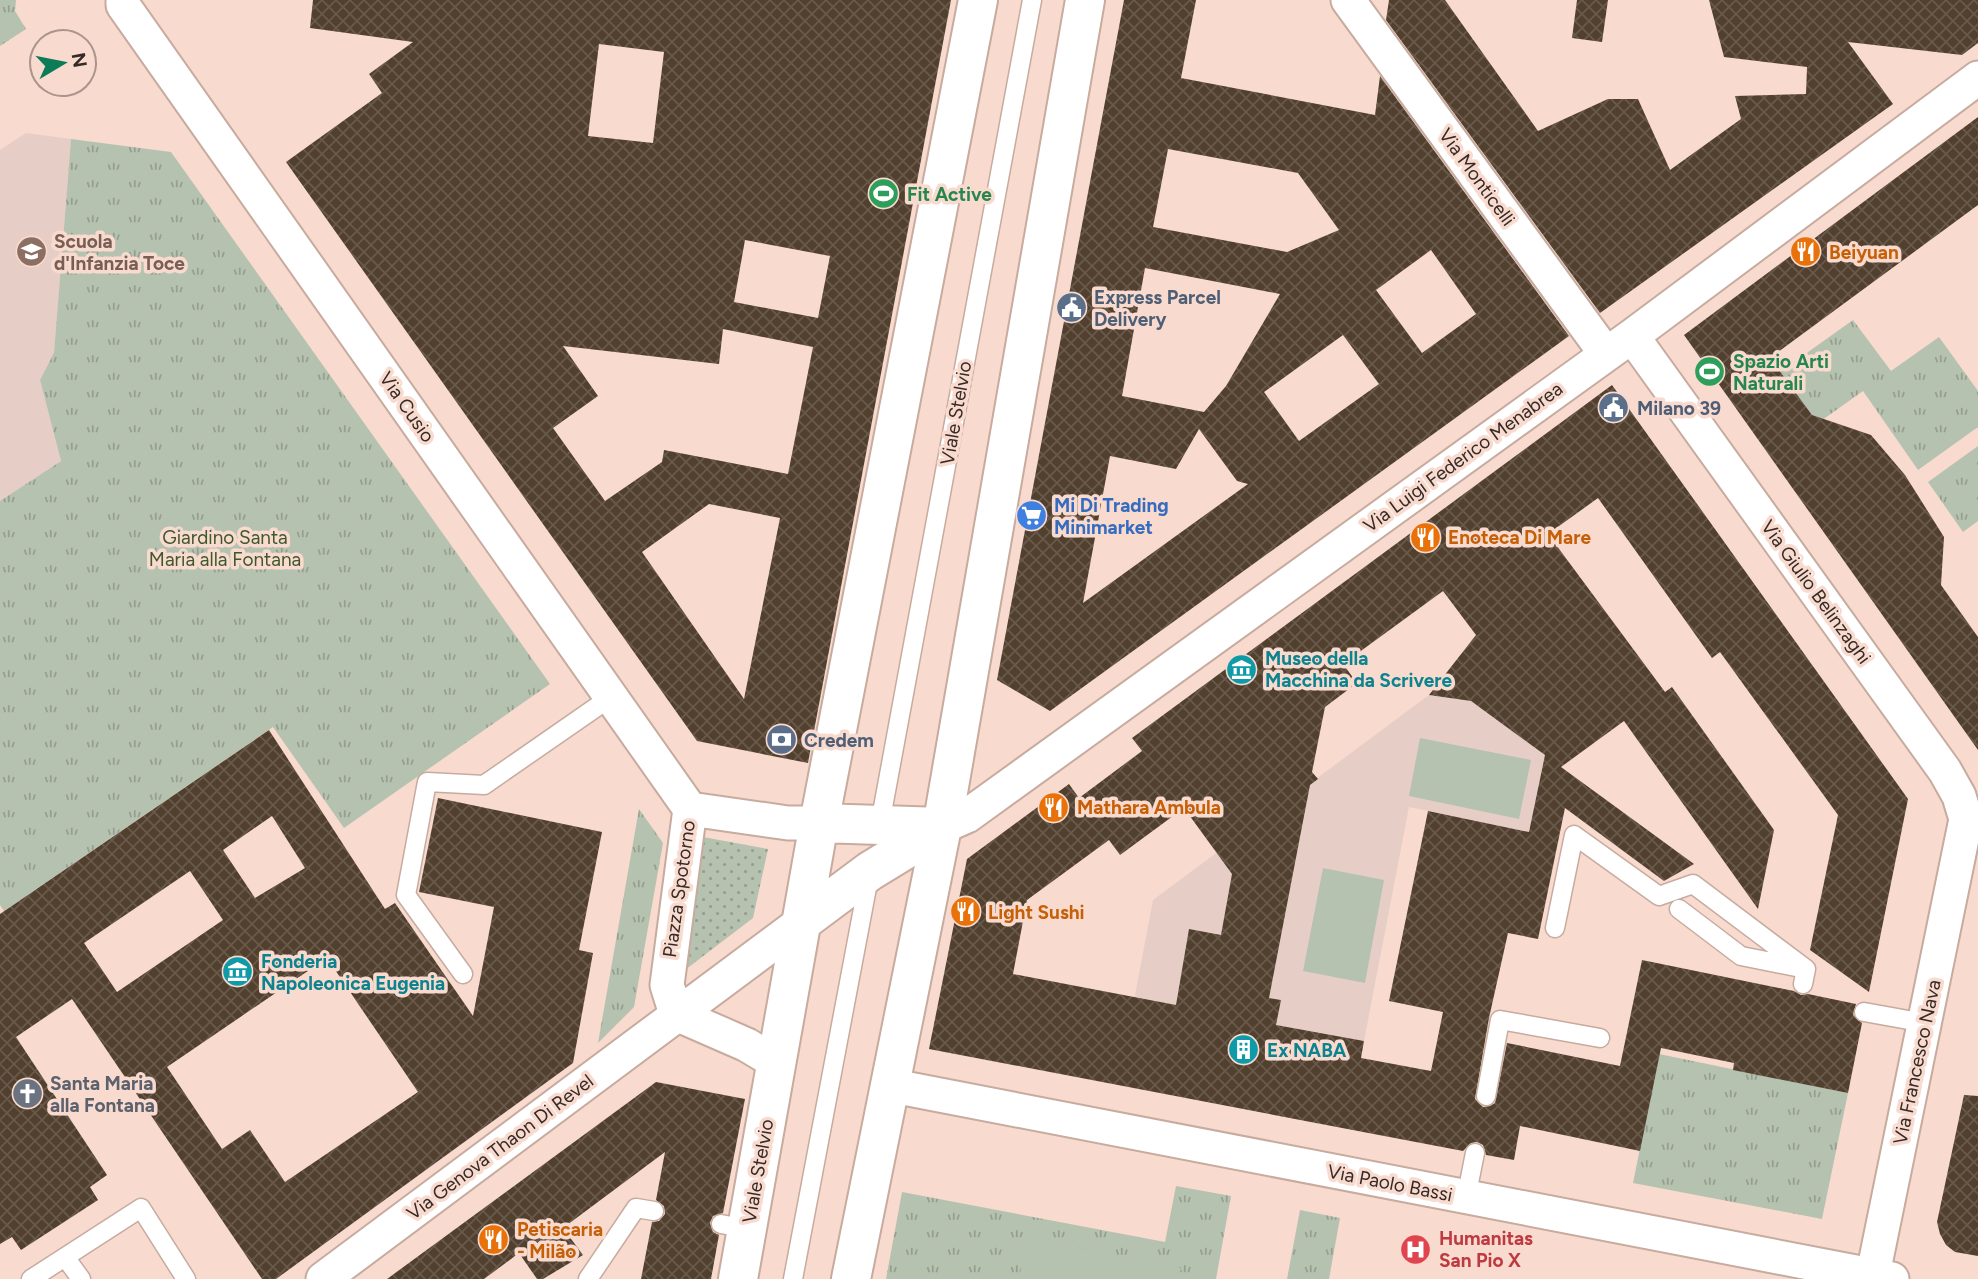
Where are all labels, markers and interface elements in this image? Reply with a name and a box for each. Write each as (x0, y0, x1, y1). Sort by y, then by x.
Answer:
north arrow (28, 28, 98, 98)
text: N (67, 51, 92, 69)
street label: Via Monticelli (1434, 124, 1520, 230)
sports icon: Fit Active (867, 177, 901, 211)
place label: Fit Active (907, 183, 992, 206)
place label: Scuola d'Infanzia Toce (54, 230, 185, 275)
school or university icon: Scuola d'Infanzia Toce (14, 235, 48, 269)
restaurant icon: Beiyuan (1789, 235, 1823, 269)
place label: Beiyuan (1829, 241, 1899, 264)
place label: Express Parcel Delivery (1094, 286, 1221, 331)
public building icon: Express Parcel Delivery (1054, 291, 1088, 325)
place label: Spazio Arti Naturali (1733, 350, 1829, 395)
sports icon: Spazio Arti Naturali (1693, 355, 1727, 389)
street label: Viale Stelvio (936, 359, 976, 467)
street label: Via Cusio (374, 367, 440, 447)
street label: Via Luigi Federico Menabrea (1359, 377, 1567, 537)
public building icon: Milano 39 (1597, 391, 1631, 425)
place label: Milano 39 (1637, 397, 1721, 420)
place label: Mi Di Trading Minimarket (1054, 494, 1169, 539)
supermarket icon: Mi Di Trading Minimarket (1014, 499, 1048, 533)
street label: Via Giulio Belinzaghi (1756, 516, 1876, 668)
restaurant icon: Enoteca Di Mare (1408, 520, 1442, 554)
park label: Giardino Santa Maria alla Fontana (149, 526, 301, 571)
place label: Enoteca Di Mare (1448, 526, 1591, 549)
place label: Museo della Macchina da Scrivere (1265, 647, 1452, 692)
museum icon: Museo della Macchina da Scrivere (1225, 652, 1259, 686)
bank icon: Credem (764, 723, 798, 757)
place label: Credem (804, 729, 874, 752)
restaurant icon: Mathara Ambula (1037, 790, 1071, 824)
place label: Mathara Ambula (1077, 796, 1221, 819)
street label: Piazza Spotorno (658, 819, 700, 959)
restaurant icon: Light Sushi (948, 895, 982, 929)
place label: Light Sushi (988, 901, 1085, 924)
place label: Fonderia Napoleonica Eugenia (261, 950, 445, 995)
museum icon: Fonderia Napoleonica Eugenia (221, 955, 255, 989)
street label: Via Francesco Nava (1888, 977, 1946, 1147)
building icon: Ex NABA (1227, 1033, 1261, 1067)
place label: Ex NABA (1267, 1039, 1347, 1062)
street label: Via Genova Thaon Di Revel (402, 1069, 598, 1225)
place label: Santa Maria alla Fontana (50, 1072, 155, 1117)
church icon: Santa Maria alla Fontana (10, 1077, 44, 1111)
street label: Viale Stelvio (738, 1117, 778, 1225)
street label: Via Paolo Bassi (1326, 1160, 1454, 1206)
place label: Petiscaria - Milão (517, 1218, 603, 1263)
restaurant icon: Petiscaria - Milão (477, 1223, 511, 1257)
place label: Humanitas San Pio X (1439, 1227, 1533, 1272)
hospital icon: Humanitas San Pio X (1399, 1232, 1433, 1266)

